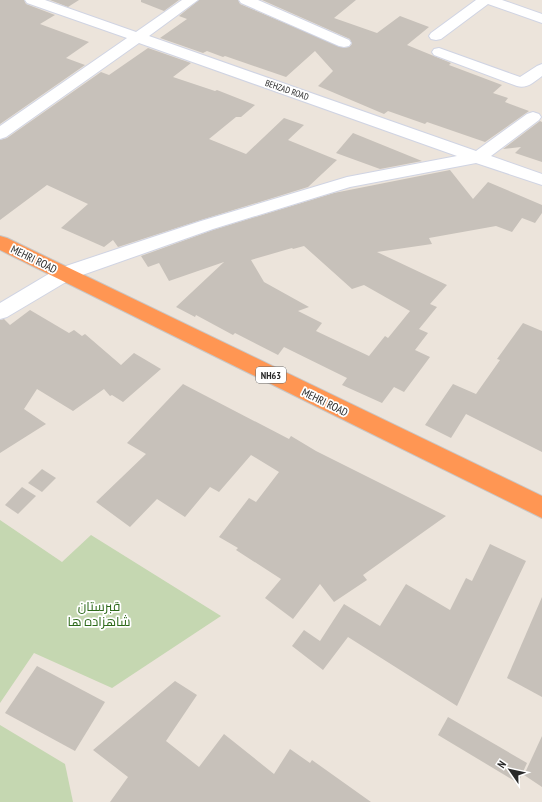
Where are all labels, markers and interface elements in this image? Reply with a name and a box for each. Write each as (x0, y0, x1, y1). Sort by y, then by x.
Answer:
street label: BEHZAD ROAD (264, 77, 311, 102)
street label: MEHRI ROAD (9, 242, 60, 276)
road number: NH63 (256, 367, 286, 383)
street label: MEHRI ROAD (300, 385, 351, 419)
park label: قبرستان شاهزاده ها (67, 598, 131, 630)
north arrow (490, 750, 530, 790)
text: N (494, 758, 509, 771)

